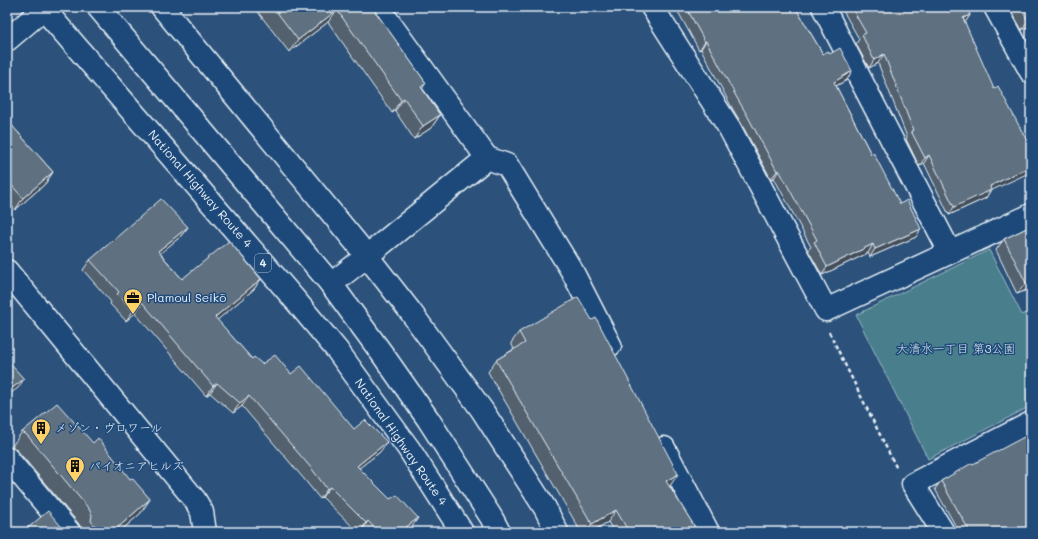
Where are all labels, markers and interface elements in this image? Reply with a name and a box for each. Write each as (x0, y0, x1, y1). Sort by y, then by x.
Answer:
street label: National Highway Route 4 (145, 126, 256, 251)
road number: 4 (255, 254, 271, 272)
office icon: Plamoul Seikō (122, 287, 144, 315)
place label: Plamoul Seikō (147, 289, 226, 305)
park label: 大清水一丁目 第3公園 (897, 340, 1015, 356)
street label: National Highway Route 4 (352, 375, 452, 508)
building icon: メゾン・ヴロワール (30, 417, 52, 445)
place label: メゾン・ヴロワール (55, 419, 162, 435)
building icon: パイオニアヒルズ (64, 455, 86, 483)
place label: パイオニアヒルズ (89, 457, 184, 473)

